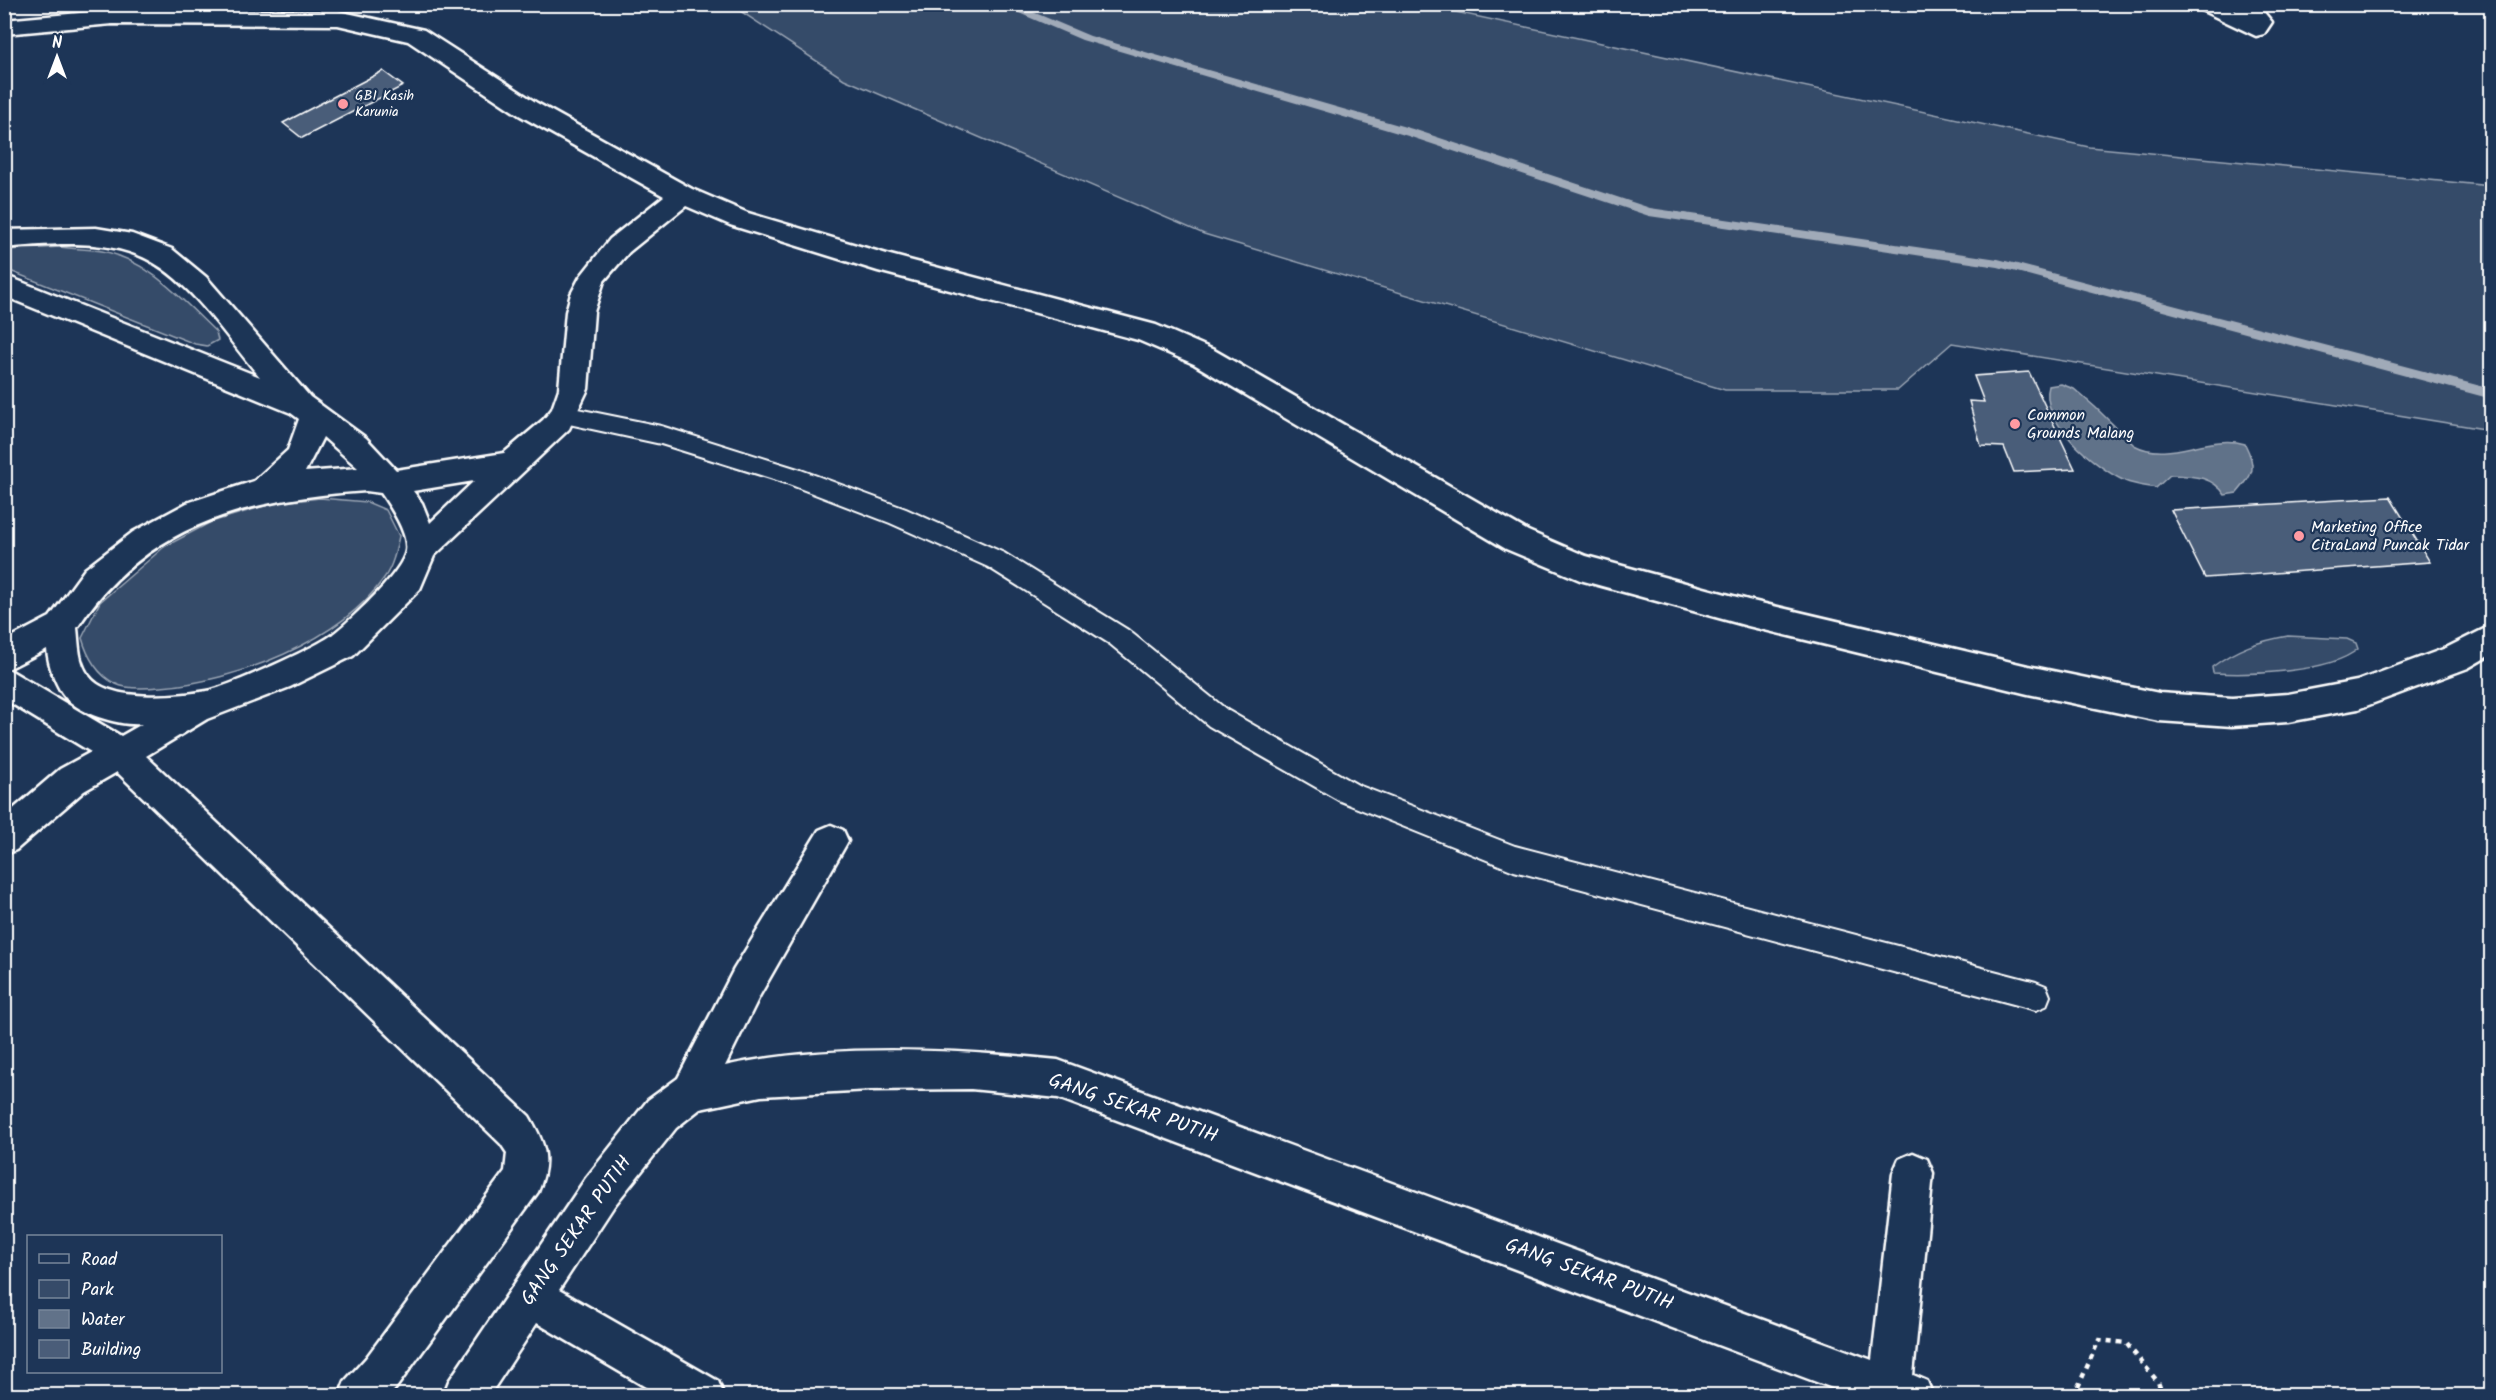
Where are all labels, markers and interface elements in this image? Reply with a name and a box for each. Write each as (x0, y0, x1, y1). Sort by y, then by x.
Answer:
north arrow (27, 27, 87, 87)
text: N (52, 31, 62, 56)
place label: GBI Kasih Karunia (355, 85, 414, 123)
marker: GBI Kasih Karunia (336, 97, 350, 111)
place label: Common Grounds Malang (2027, 403, 2134, 446)
marker: Common Grounds Malang (2008, 417, 2022, 431)
place label: Marketing Office CitraLand Puncak Tidar (2311, 515, 2471, 558)
marker: Marketing Office CitraLand Puncak Tidar (2292, 529, 2306, 543)
street label: GANG SEKAR PUTIH (1044, 1065, 1222, 1153)
street label: GANG SEKAR PUTIH (513, 1149, 641, 1313)
street label: GANG SEKAR PUTIH (1500, 1230, 1678, 1320)
legend (27, 1235, 222, 1373)
text: Road (81, 1246, 118, 1275)
text: Park (81, 1276, 114, 1305)
text: Water (81, 1306, 126, 1335)
text: Building (81, 1336, 141, 1365)

